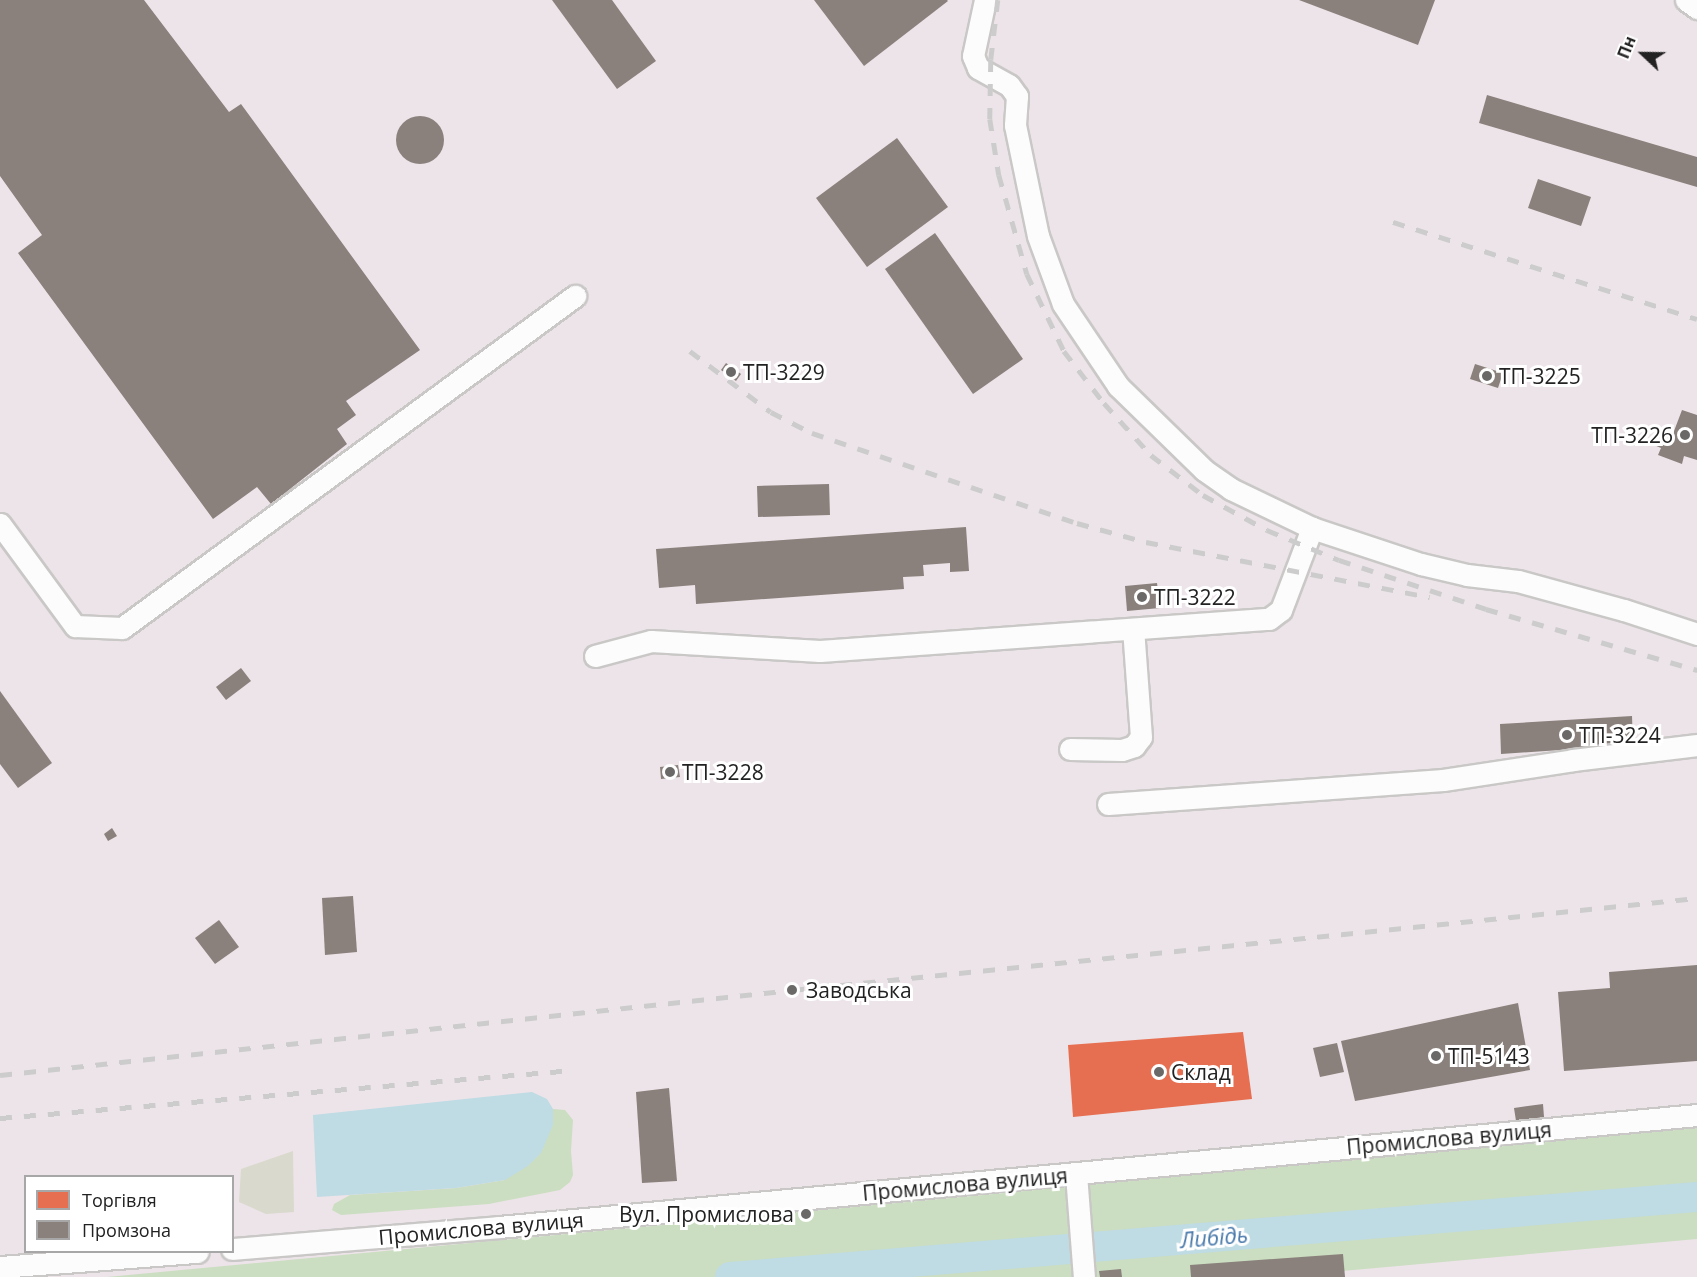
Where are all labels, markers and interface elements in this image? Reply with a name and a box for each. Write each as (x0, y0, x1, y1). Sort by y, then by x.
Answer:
north arrow (1613, 24, 1673, 84)
text: Пн (1612, 33, 1641, 62)
place label: ТП-3229 (743, 359, 825, 385)
place label: ТП-3225 (1499, 363, 1581, 389)
marker: ТП-3229 (724, 365, 738, 379)
marker: ТП-3225 (1480, 369, 1494, 383)
place label: ТП-3226 (1591, 422, 1673, 448)
marker: ТП-3226 (1678, 428, 1692, 442)
place label: ТП-3222 (1154, 584, 1236, 610)
marker: ТП-3222 (1135, 590, 1149, 604)
place label: ТП-3224 (1579, 722, 1661, 748)
marker: ТП-3224 (1560, 728, 1574, 742)
place label: ТП-3228 (682, 759, 764, 785)
marker: ТП-3228 (663, 765, 677, 779)
place label: Заводська (806, 977, 912, 1003)
marker: Заводська (783, 981, 801, 999)
place label: ТП-5143 (1448, 1043, 1530, 1069)
marker: ТП-5143 (1429, 1049, 1443, 1063)
place label: Склад (1171, 1059, 1231, 1085)
marker: Склад (1152, 1065, 1166, 1079)
street label: Промислова вулиця (1345, 1116, 1553, 1160)
street label: Промислова вулиця (861, 1162, 1069, 1206)
legend (24, 1175, 234, 1253)
text: Торгівля (82, 1188, 157, 1212)
place label: Вул. Промислова (619, 1201, 794, 1227)
street label: Промислова вулиця (377, 1206, 585, 1250)
marker: Вул. Промислова (799, 1207, 813, 1221)
text: Промзона (82, 1218, 171, 1242)
water label: Либідь (1179, 1221, 1249, 1253)

